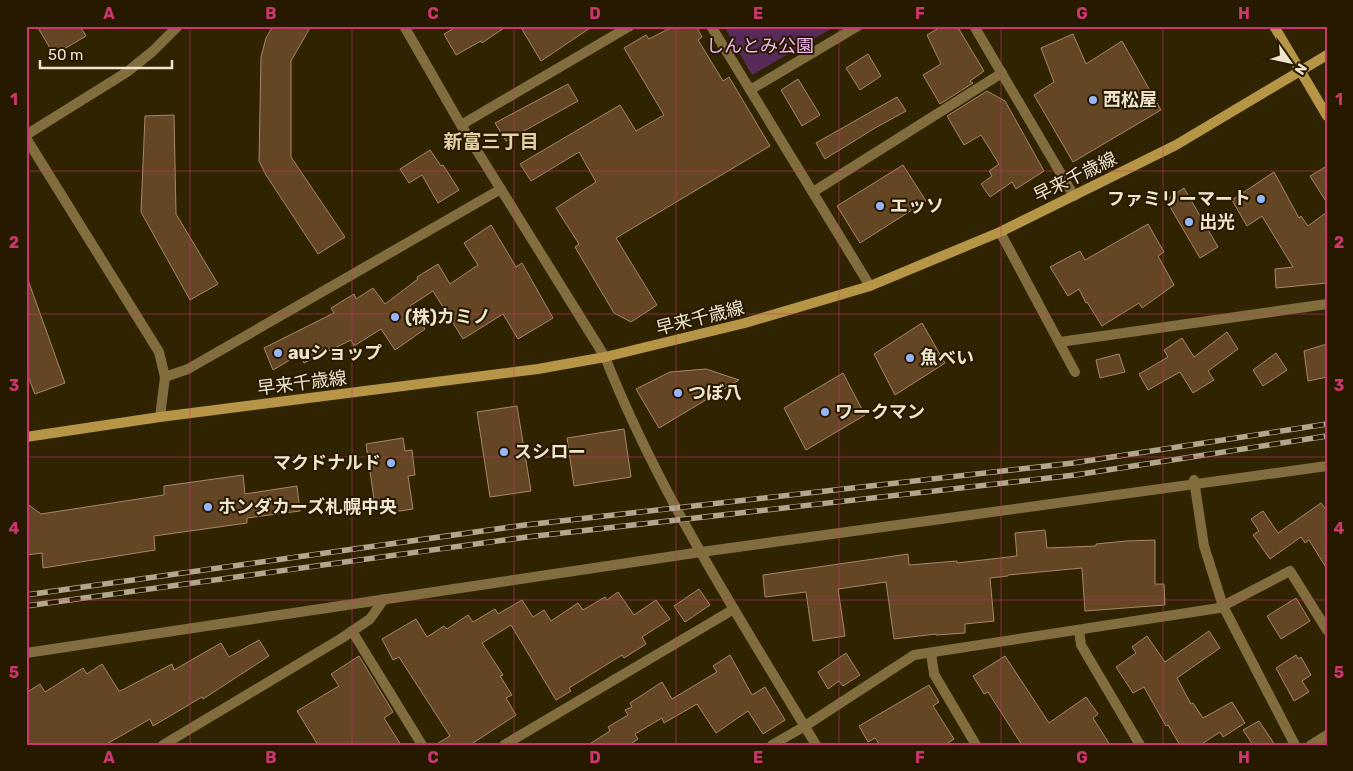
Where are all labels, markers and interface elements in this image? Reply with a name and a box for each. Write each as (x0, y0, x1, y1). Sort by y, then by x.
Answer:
text: A (103, 4, 115, 23)
text: B (265, 4, 277, 23)
text: C (427, 4, 439, 23)
text: D (589, 4, 601, 23)
text: E (753, 4, 763, 23)
text: F (915, 4, 925, 23)
text: G (1076, 4, 1088, 23)
text: H (1238, 4, 1250, 23)
park label: しんとみ公園 (706, 35, 814, 57)
scale bar (40, 38, 172, 70)
north arrow (1266, 38, 1316, 88)
text: 50 m (48, 46, 83, 64)
text: N (1291, 60, 1310, 78)
place label: 西松屋 (1103, 89, 1157, 111)
text: 1 (10, 90, 18, 109)
text: 1 (1335, 90, 1343, 109)
marker: 西松屋 (1087, 94, 1099, 106)
district label: 新富三丁目 (443, 130, 539, 153)
street label: 早来千歳線 (1030, 147, 1120, 207)
place label: ファミリーマート (1107, 188, 1251, 210)
marker: ファミリーマート (1255, 193, 1267, 205)
place label: エッソ (890, 195, 944, 217)
marker: エッソ (874, 200, 886, 212)
place label: 出光 (1199, 211, 1235, 233)
marker: 出光 (1183, 216, 1195, 228)
text: 2 (9, 233, 19, 252)
text: 2 (1334, 233, 1344, 252)
street label: 早来千歳線 (654, 296, 746, 340)
place label: (株)カミノ (405, 306, 491, 328)
marker: (株)カミノ (389, 311, 401, 323)
place label: auショップ (288, 342, 382, 364)
marker: auショップ (272, 347, 284, 359)
place label: 魚べい (920, 347, 974, 369)
marker: 魚べい (904, 352, 916, 364)
street label: 早来千歳線 (256, 367, 348, 399)
text: 3 (9, 376, 19, 395)
text: 3 (1334, 376, 1344, 395)
place label: つぼ八 (688, 382, 742, 404)
marker: つぼ八 (672, 387, 684, 399)
place label: ワークマン (835, 401, 925, 423)
marker: ワークマン (819, 406, 831, 418)
place label: スシロー (514, 441, 586, 463)
marker: スシロー (498, 446, 510, 458)
place label: マクドナルド (273, 452, 381, 474)
marker: マクドナルド (385, 457, 397, 469)
place label: ホンダカーズ札幌中央 (218, 496, 397, 518)
marker: ホンダカーズ札幌中央 (202, 501, 214, 513)
text: 4 (9, 519, 20, 538)
text: 4 (1334, 519, 1345, 538)
text: 5 (9, 663, 19, 682)
text: 5 (1334, 663, 1344, 682)
text: A (103, 748, 115, 767)
text: B (265, 748, 277, 767)
text: C (427, 748, 439, 767)
text: D (589, 748, 601, 767)
text: E (753, 748, 763, 767)
text: F (915, 748, 925, 767)
text: G (1076, 748, 1088, 767)
text: H (1238, 748, 1250, 767)

